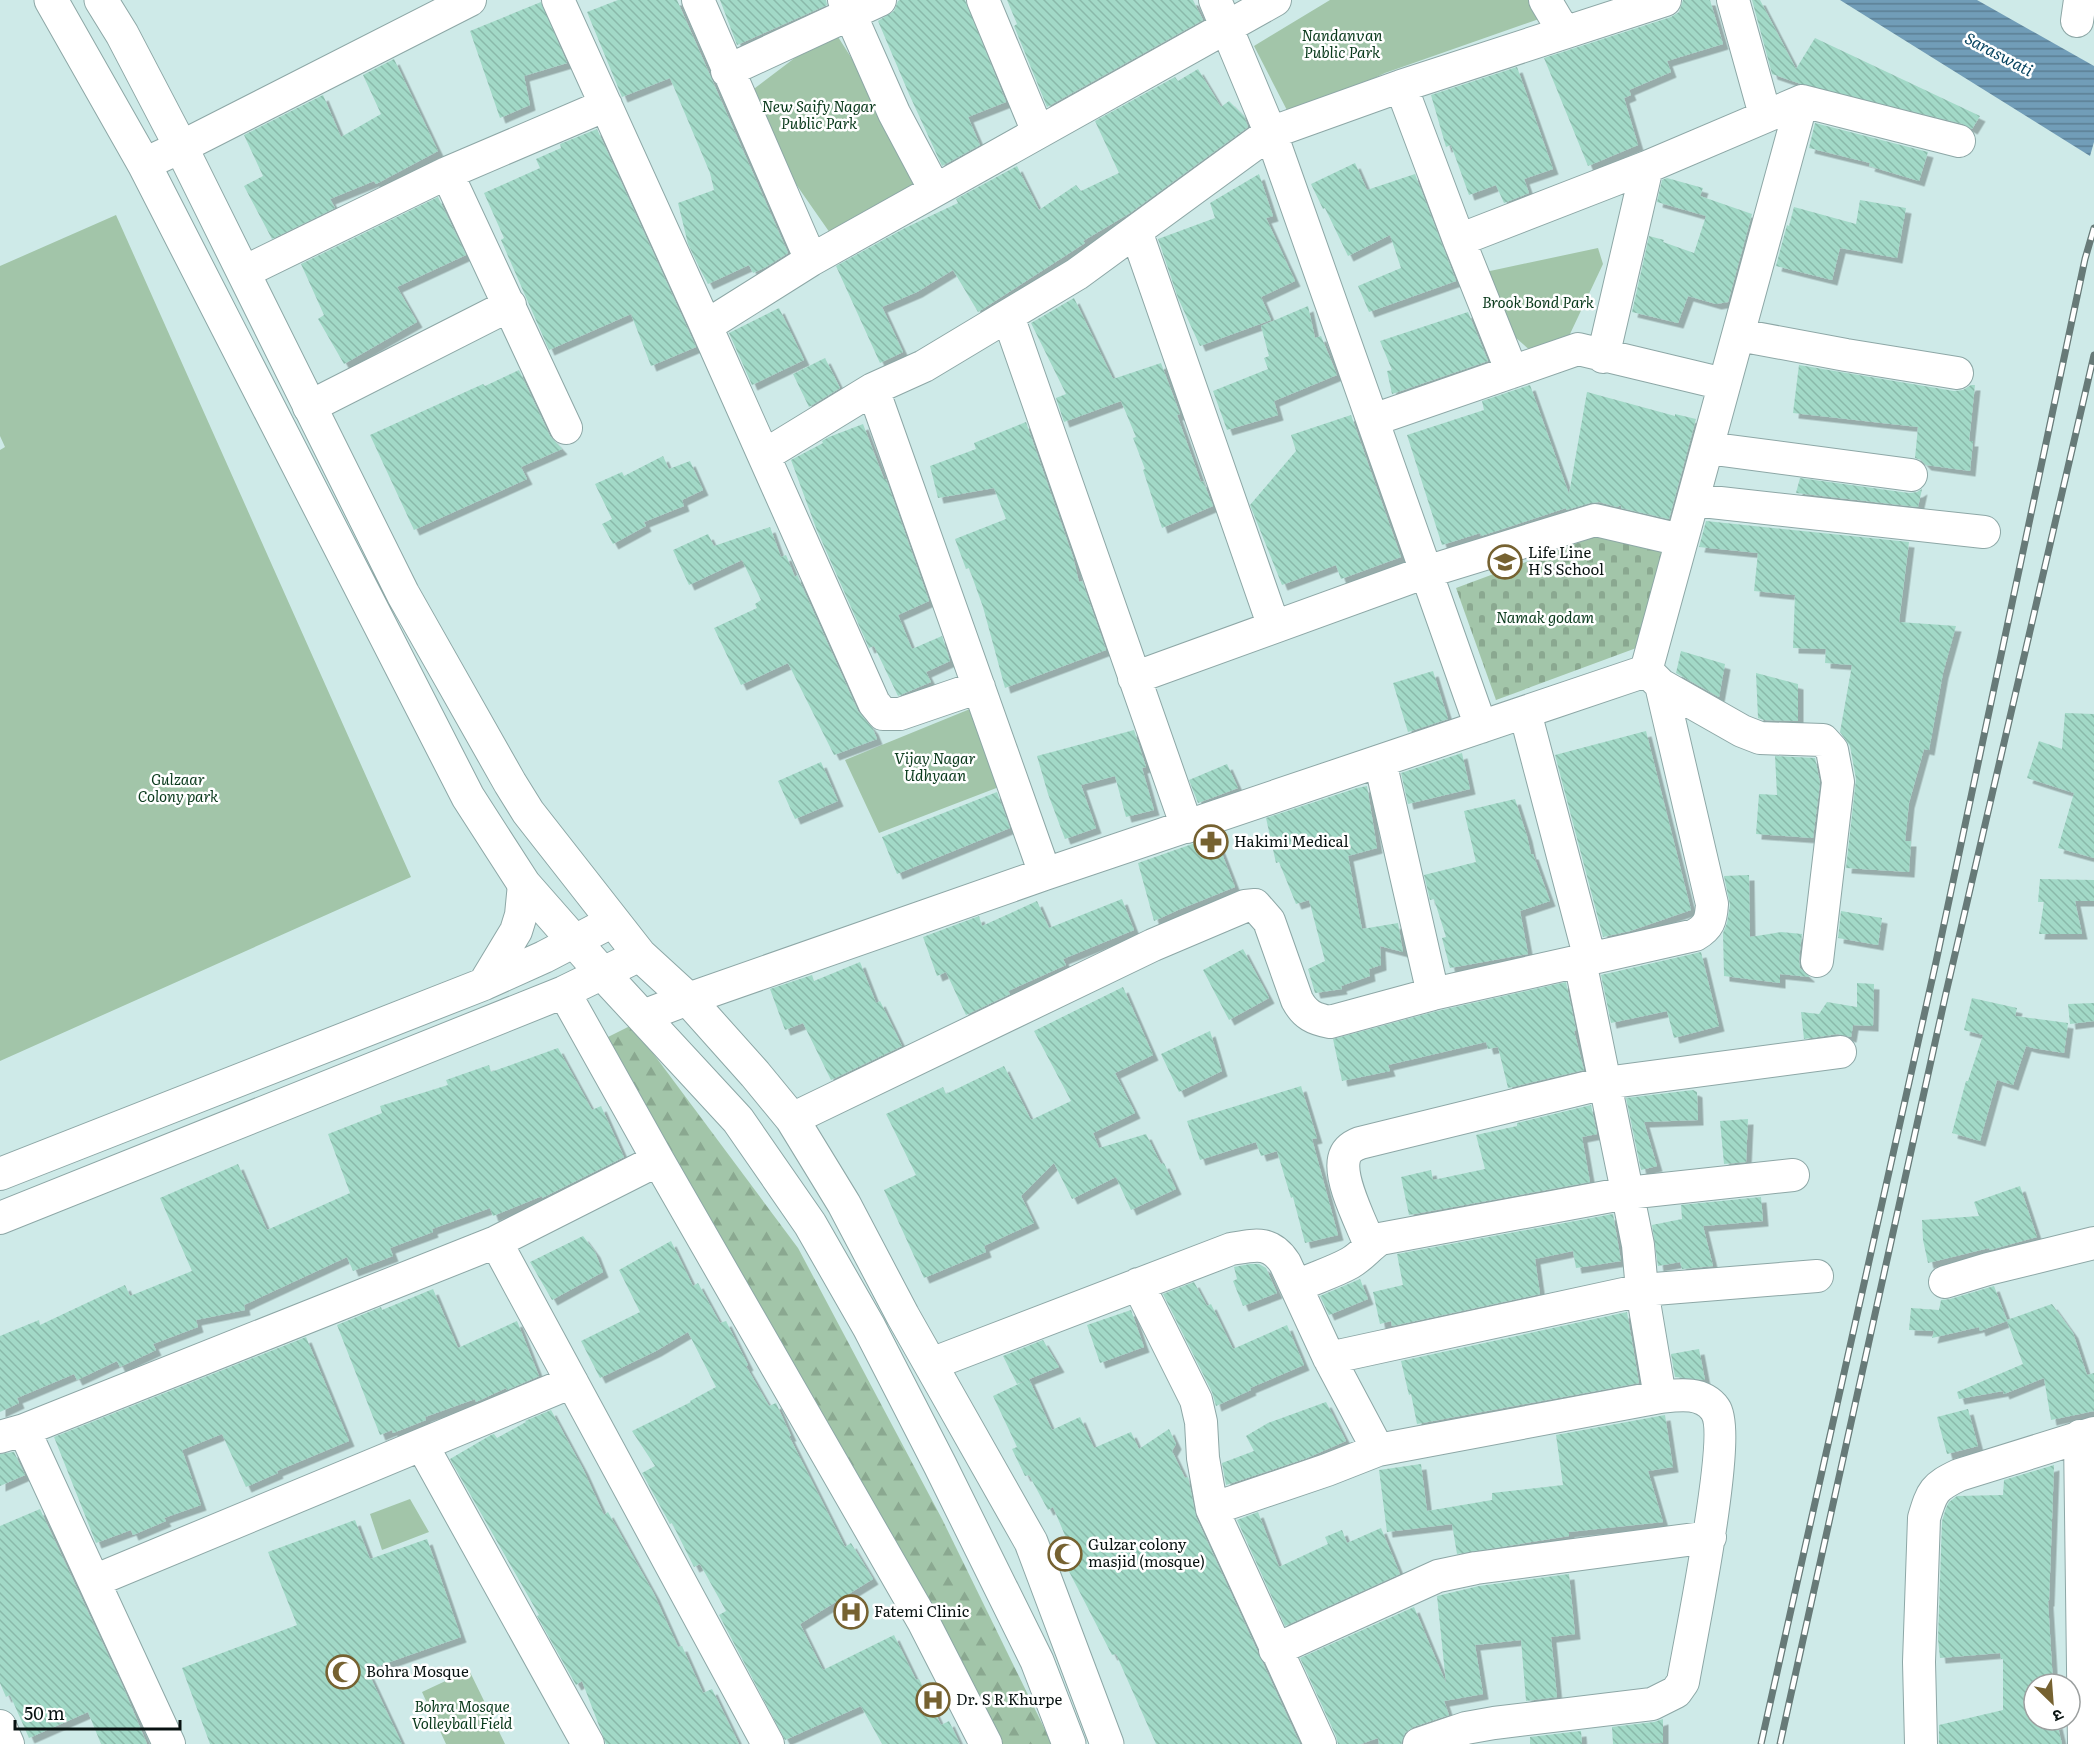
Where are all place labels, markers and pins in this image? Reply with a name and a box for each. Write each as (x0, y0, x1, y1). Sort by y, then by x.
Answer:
place label: Life Line H S School (1528, 540, 1604, 580)
school or university icon: Life Line H S School (1487, 544, 1523, 580)
pharmacy icon: Hakimi Medical (1193, 824, 1229, 860)
place label: Hakimi Medical (1234, 829, 1349, 852)
place label: Gulzar colony masjid (mosque) (1088, 1532, 1205, 1572)
mosque icon: Gulzar colony masjid (mosque) (1047, 1536, 1083, 1572)
hospital icon: Fatemi Clinic (833, 1594, 869, 1630)
place label: Fatemi Clinic (874, 1599, 970, 1622)
mosque icon: Bohra Mosque (325, 1654, 361, 1690)
place label: Bohra Mosque (366, 1659, 469, 1682)
hospital icon: Dr. S R Khurpe (915, 1682, 951, 1718)
place label: Dr. S R Khurpe (956, 1687, 1062, 1710)

